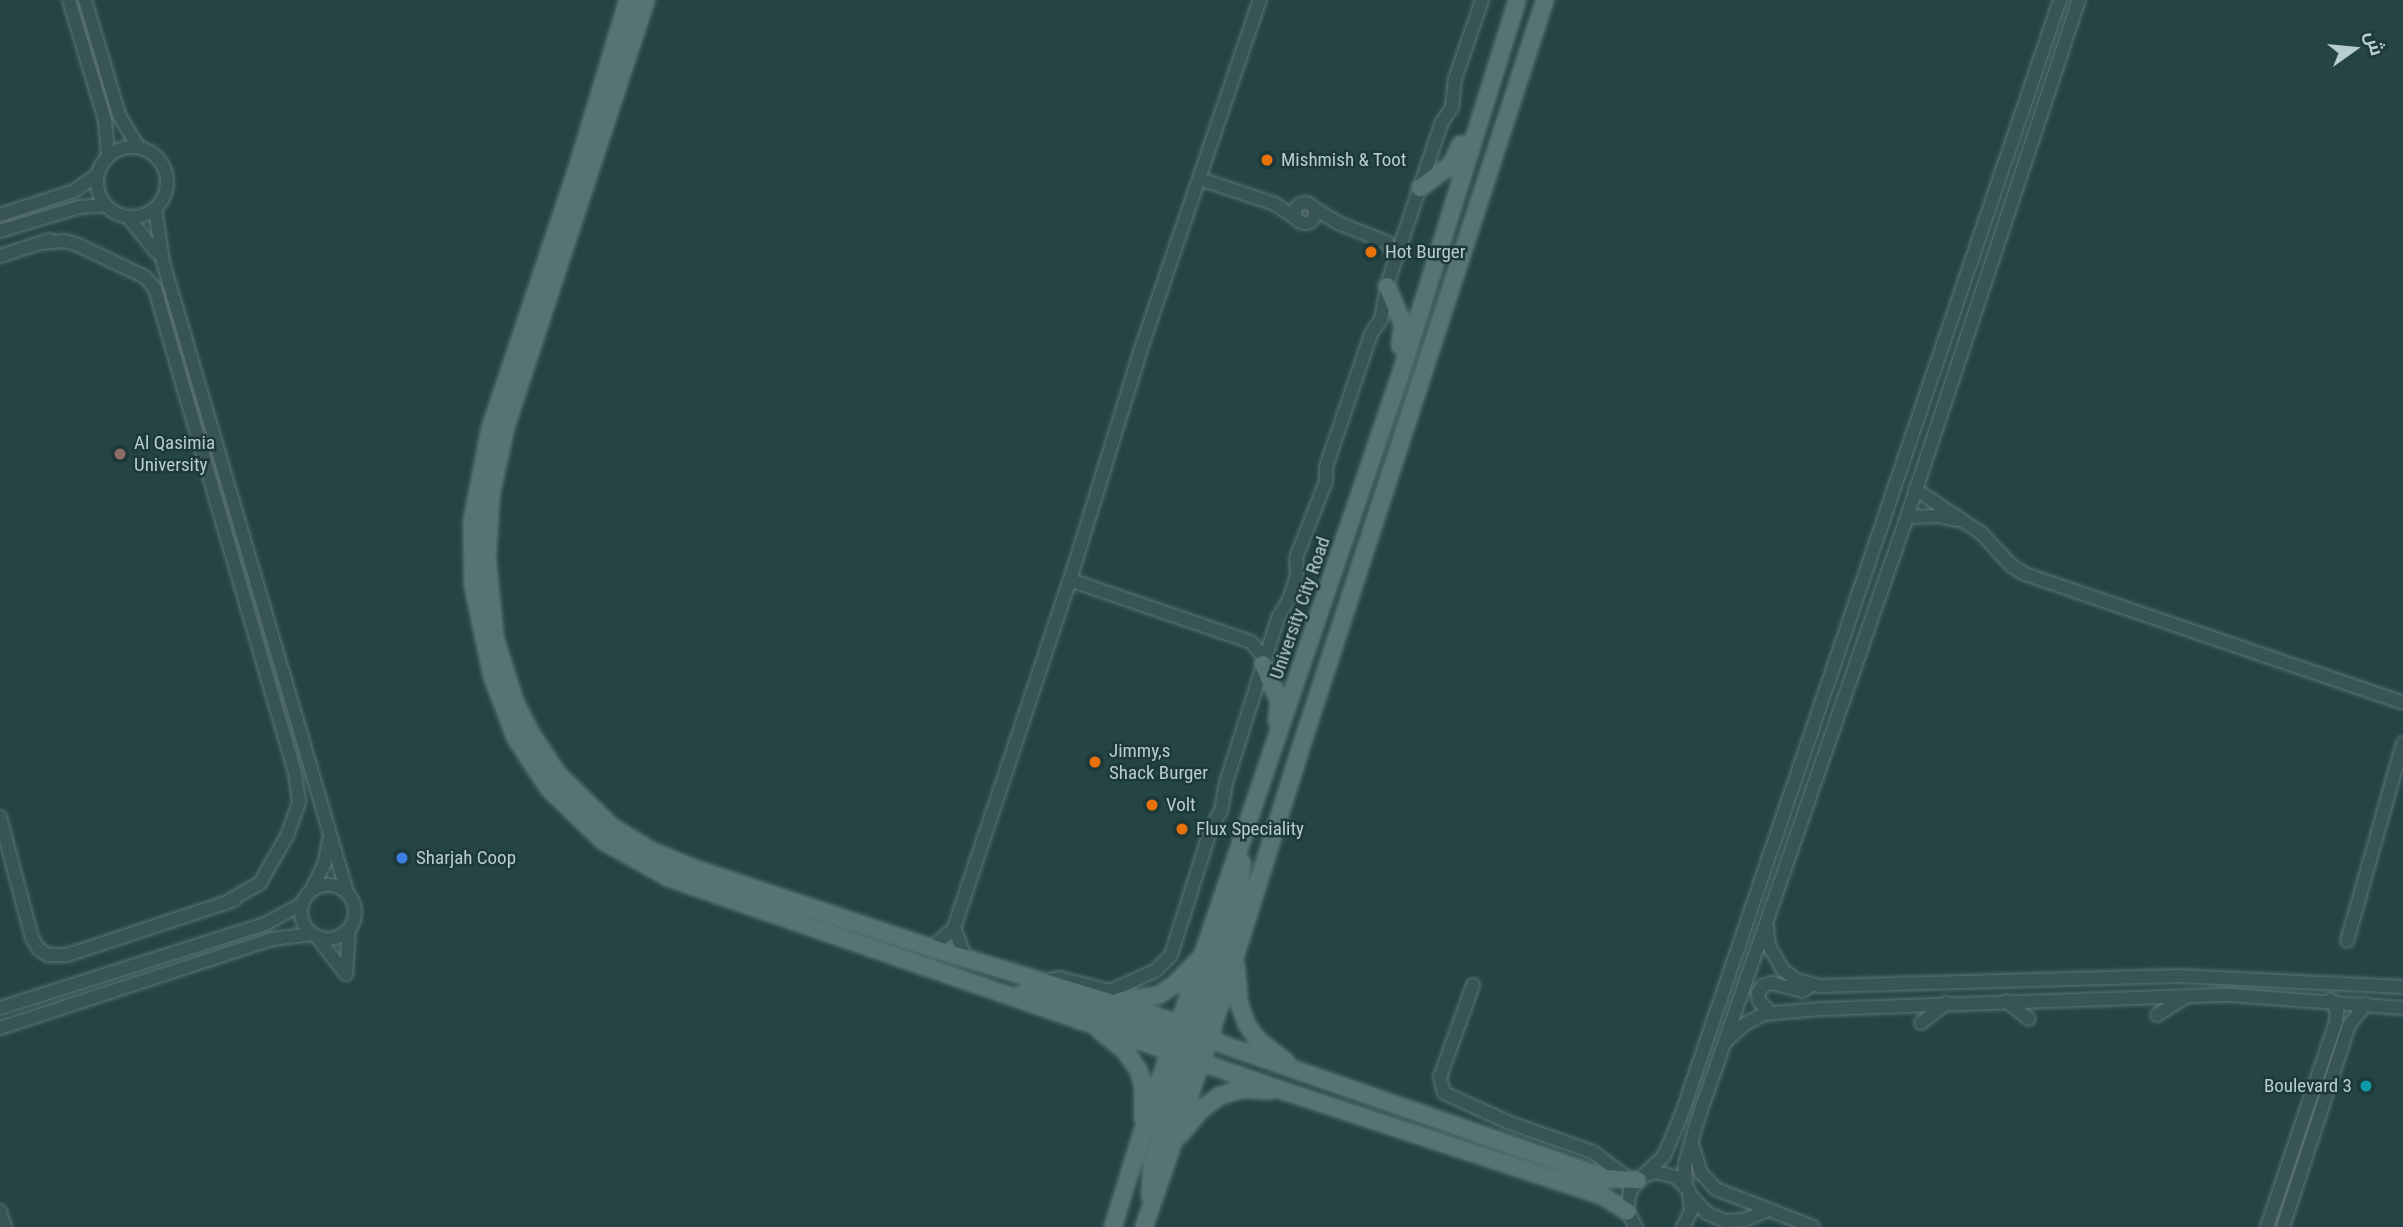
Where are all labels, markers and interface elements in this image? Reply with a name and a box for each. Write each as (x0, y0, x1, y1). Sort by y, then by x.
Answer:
north arrow (2319, 14, 2389, 84)
text: ش (2361, 29, 2389, 58)
place label: Mishmish & Toot (1281, 149, 1407, 171)
marker: Mishmish & Toot (1259, 152, 1275, 168)
place label: Hot Burger (1385, 241, 1466, 263)
marker: Hot Burger (1363, 244, 1379, 260)
place label: Al Qasimia University (134, 432, 215, 476)
marker: Al Qasimia University (112, 446, 128, 462)
street label: University City Road (1265, 534, 1335, 682)
place label: Jimmy,s Shack Burger (1109, 740, 1208, 784)
marker: Jimmy,s Shack Burger (1087, 754, 1103, 770)
place label: Volt (1166, 794, 1196, 816)
marker: Volt (1144, 797, 1160, 813)
place label: Flux Speciality (1196, 818, 1304, 840)
marker: Flux Speciality (1174, 821, 1190, 837)
place label: Sharjah Coop (416, 847, 516, 869)
marker: Sharjah Coop (394, 850, 410, 866)
place label: Boulevard 3 (2264, 1075, 2352, 1097)
marker: Boulevard 3 (2358, 1078, 2374, 1094)

